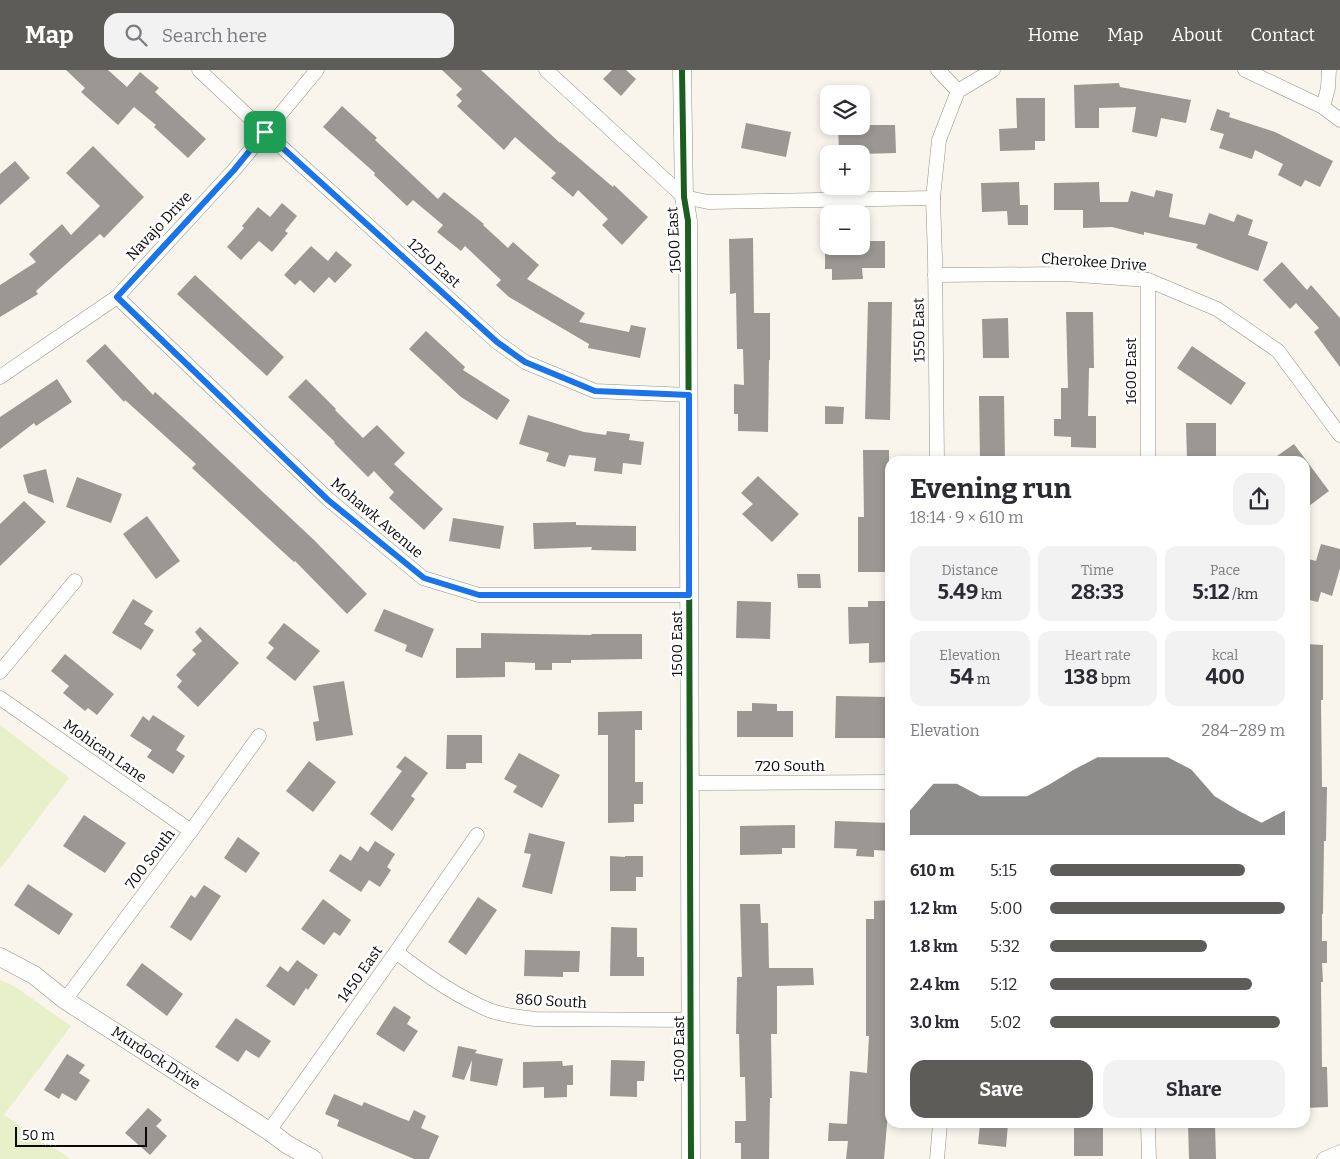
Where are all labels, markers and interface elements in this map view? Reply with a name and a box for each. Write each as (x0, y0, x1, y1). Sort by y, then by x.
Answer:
search box (104, 13, 454, 58)
text: Map (25, 21, 74, 49)
icon: search (122, 21, 150, 49)
text: Search here (162, 24, 267, 47)
text: Home (1028, 24, 1079, 46)
text: Map (1107, 24, 1143, 46)
text: About (1171, 24, 1222, 46)
text: Contact (1250, 24, 1315, 46)
map controls (820, 85, 870, 255)
button: layers (820, 85, 870, 135)
pin (244, 111, 286, 153)
icon: arrive (251, 118, 279, 146)
button: + (820, 145, 870, 195)
street label: Navajo Drive (122, 188, 196, 264)
button: − (820, 205, 870, 255)
street label: 1500 East (663, 206, 685, 274)
street label: 1250 East (404, 235, 464, 292)
street label: Cherokee Drive (1040, 249, 1148, 275)
street label: 1550 East (909, 297, 929, 362)
street label: 1600 East (1122, 337, 1140, 404)
text: Evening run (910, 472, 1071, 505)
button: share (1233, 473, 1285, 525)
street label: Mohawk Avenue (327, 474, 427, 562)
text: 18:14 · 9 × 610 m (910, 508, 1023, 527)
text: Distance (941, 562, 998, 579)
text: Time (1081, 562, 1114, 579)
text: Pace (1210, 562, 1240, 579)
text: 5.49 (937, 579, 978, 605)
text: 28:33 (1071, 579, 1124, 605)
text: 5:12 (1192, 579, 1230, 605)
text: km (978, 586, 1002, 603)
text: /km (1230, 586, 1258, 603)
street label: 1500 East (668, 610, 686, 677)
text: Elevation (939, 647, 1000, 664)
text: Heart rate (1064, 647, 1131, 664)
text: kcal (1212, 647, 1238, 664)
text: 54 (950, 664, 974, 690)
text: 138 (1064, 664, 1098, 690)
text: 400 (1205, 664, 1245, 690)
text: m (974, 671, 990, 688)
text: bpm (1098, 671, 1131, 688)
street label: Mohican Lane (60, 716, 150, 786)
text: Elevation (910, 721, 980, 740)
text: 284–289 m (1202, 721, 1285, 740)
street label: 720 South (755, 757, 825, 775)
street label: 700 South (121, 825, 179, 893)
text: 610 m (910, 861, 954, 880)
text: 5:15 (990, 861, 1017, 880)
text: 1.2 km (910, 899, 957, 918)
text: 5:00 (990, 899, 1022, 918)
text: 1.8 km (910, 937, 958, 956)
text: 5:32 (990, 937, 1020, 956)
street label: 1450 East (334, 942, 386, 1006)
text: 2.4 km (910, 975, 960, 994)
text: 5:12 (990, 975, 1017, 994)
street label: 860 South (515, 990, 588, 1012)
text: 3.0 km (910, 1013, 959, 1032)
text: 5:02 (990, 1013, 1021, 1032)
street label: 1500 East (670, 1015, 688, 1082)
street label: Murdock Drive (108, 1023, 204, 1093)
button: Save (910, 1060, 1093, 1118)
button: Share (1103, 1060, 1285, 1118)
scale bar (15, 1124, 148, 1147)
text: 50 m (22, 1127, 55, 1144)

